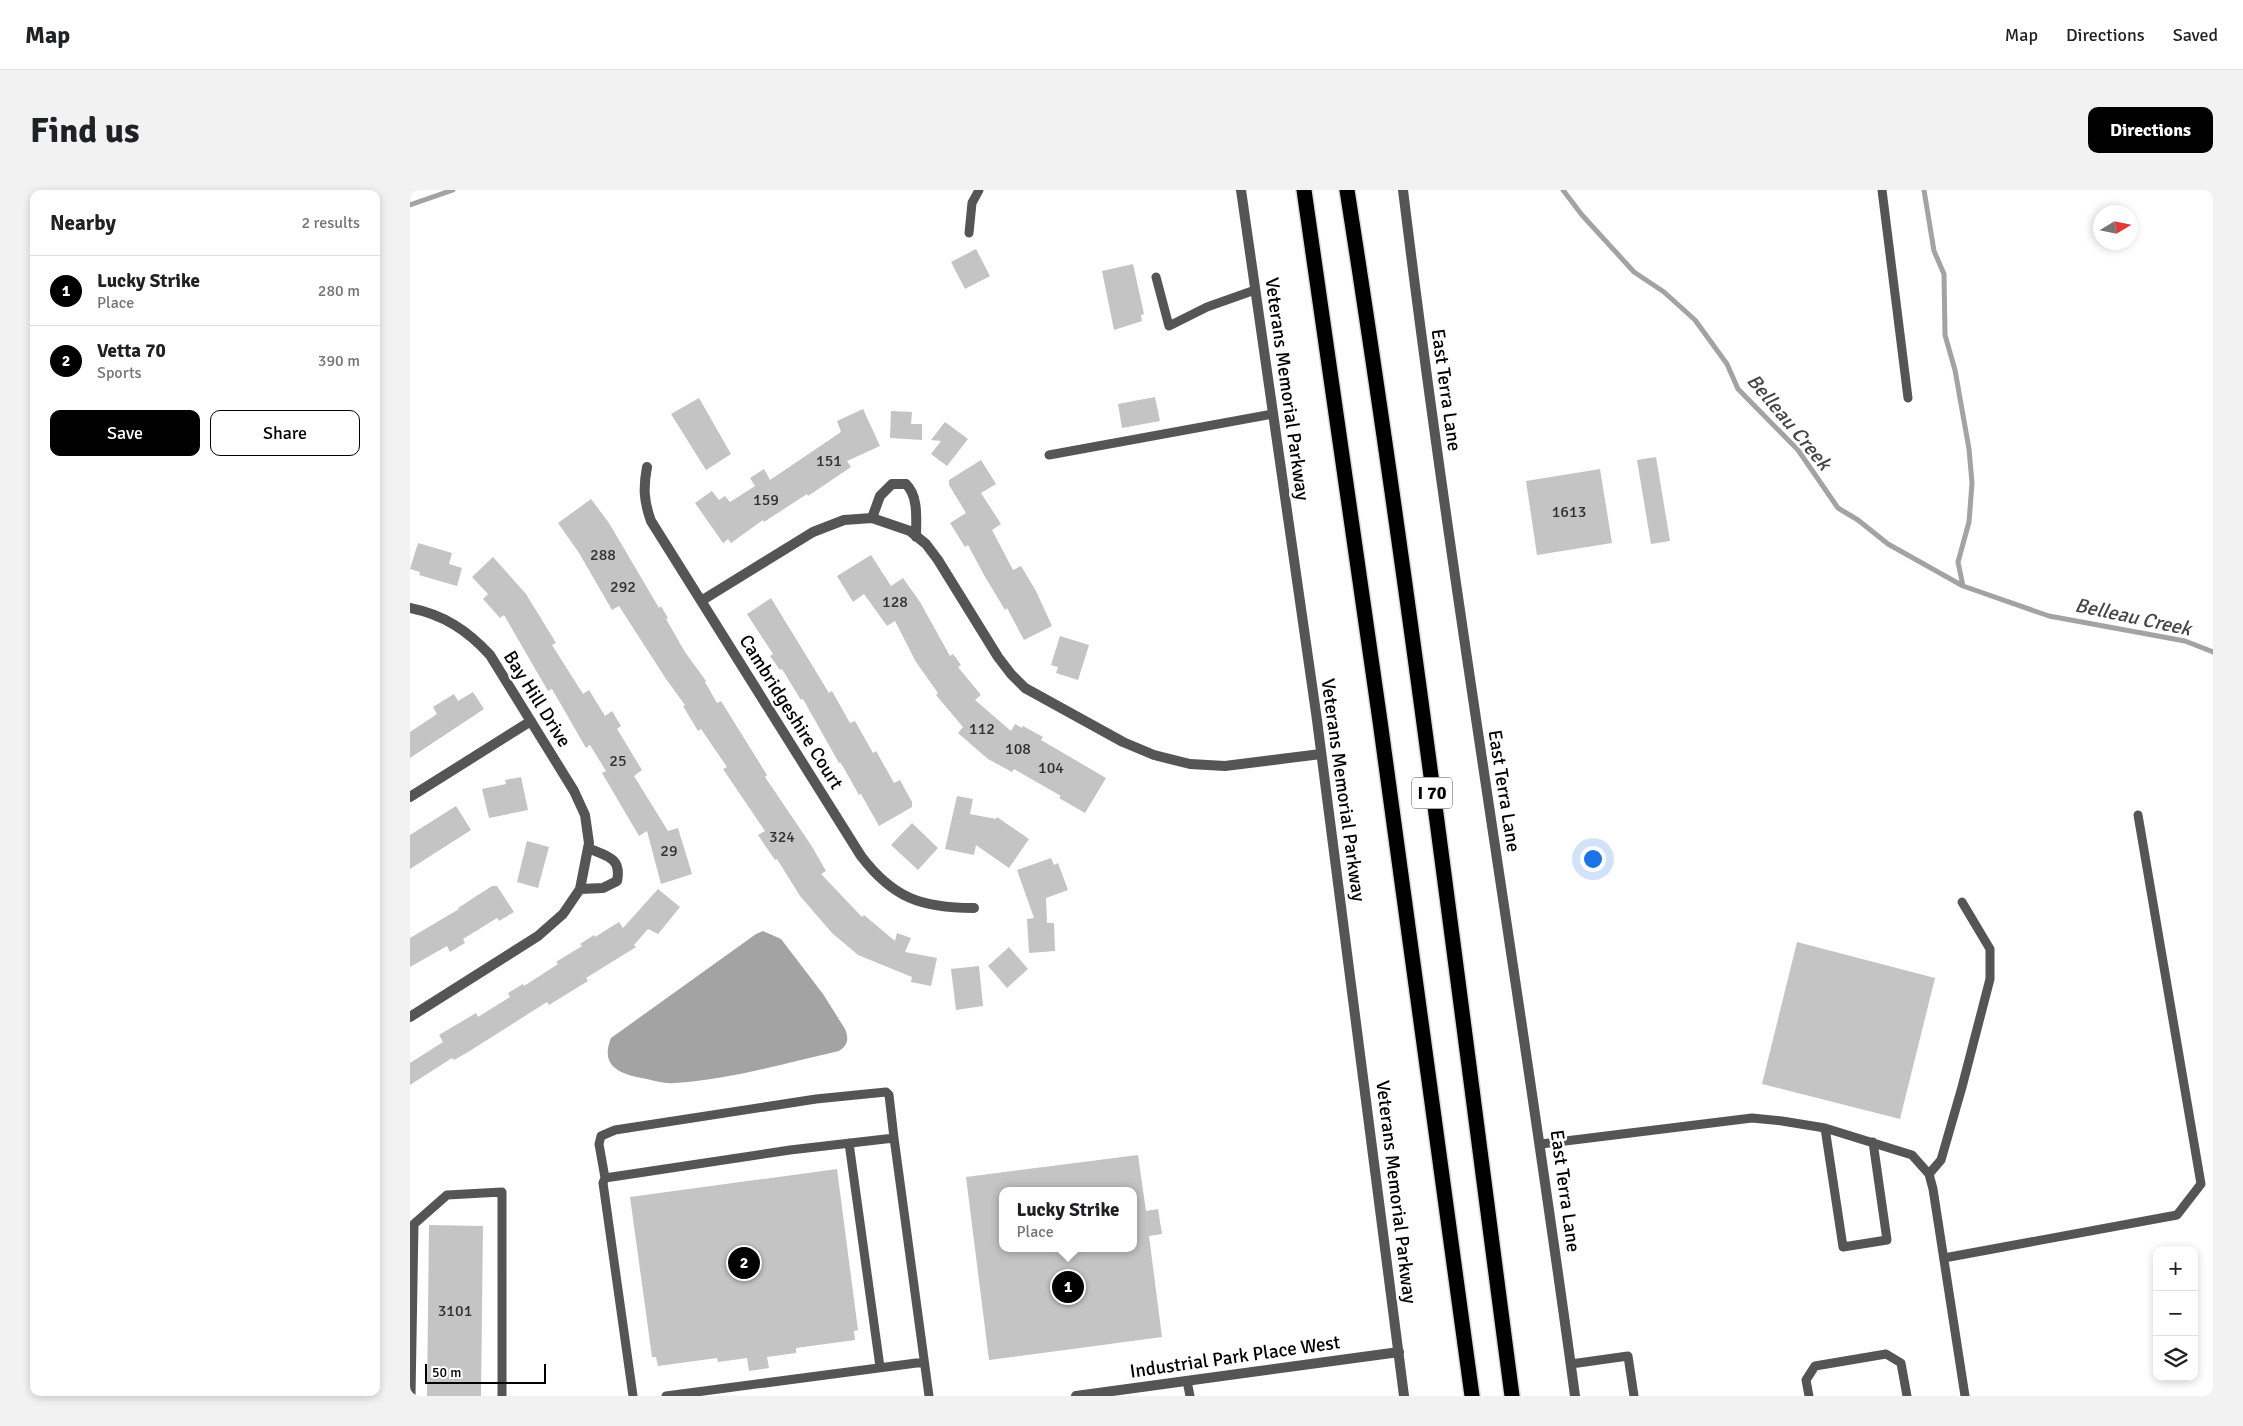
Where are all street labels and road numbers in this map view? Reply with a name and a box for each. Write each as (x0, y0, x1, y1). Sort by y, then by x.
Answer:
street label: Veterans Memorial Parkway (1259, 276, 1315, 502)
street label: East Terra Lane (1426, 327, 1466, 453)
street label: Cambridgeshire Court (734, 630, 849, 794)
street label: Bay Hill Drive (498, 646, 576, 752)
street label: Veterans Memorial Parkway (1315, 677, 1371, 903)
street label: East Terra Lane (1482, 728, 1526, 854)
road number: I 70 (1412, 778, 1452, 808)
street label: Veterans Memorial Parkway (1370, 1079, 1422, 1305)
street label: East Terra Lane (1545, 1128, 1585, 1254)
street label: Industrial Park Place West (1128, 1330, 1342, 1384)

